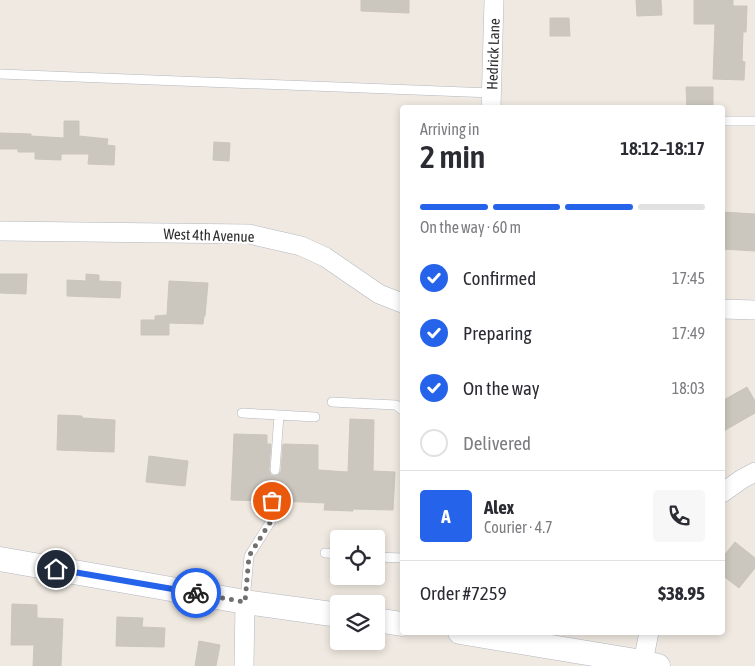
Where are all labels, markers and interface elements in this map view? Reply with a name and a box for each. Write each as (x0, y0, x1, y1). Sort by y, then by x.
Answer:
street label: Hedrick Lane (483, 18, 503, 90)
text: Arriving in (420, 120, 480, 138)
text: 18:12–18:17 (620, 137, 705, 159)
text: 2 min (420, 138, 485, 175)
text: On the way · 60 m (420, 218, 521, 236)
street label: West 4th Avenue (163, 225, 255, 245)
icon: check (420, 264, 448, 292)
text: Confirmed (463, 267, 536, 289)
text: 17:45 (672, 269, 705, 287)
icon: check (420, 319, 448, 347)
text: Preparing (463, 322, 532, 344)
text: 17:49 (672, 324, 705, 342)
icon: check (420, 374, 448, 402)
text: On the way (463, 377, 540, 399)
text: 18:03 (672, 379, 705, 397)
text: Delivered (463, 432, 531, 454)
pin (251, 480, 293, 522)
icon: bag (258, 487, 286, 515)
button: phone (653, 490, 705, 542)
text: Alex (484, 496, 514, 518)
text: A (441, 505, 451, 527)
text: Courier · 4.7 (484, 518, 553, 536)
map controls (330, 530, 385, 650)
button: locate (330, 530, 385, 585)
pin (35, 548, 77, 590)
icon: home (42, 555, 70, 583)
courier (171, 568, 221, 618)
icon: bike (182, 579, 210, 607)
text: Order #7259 (420, 582, 507, 604)
text: $38.95 (658, 582, 705, 604)
button: layers (330, 595, 385, 650)

